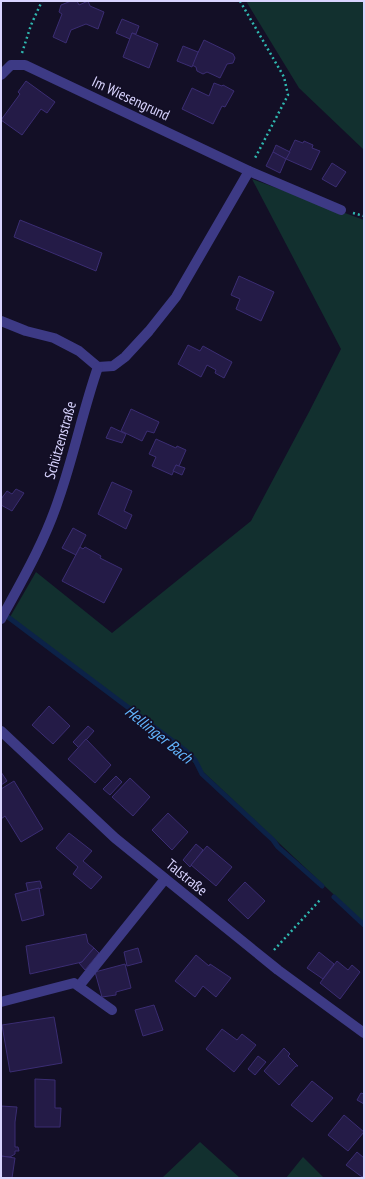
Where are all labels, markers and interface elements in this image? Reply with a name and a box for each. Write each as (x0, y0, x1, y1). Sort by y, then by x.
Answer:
street label: Im Wiesengrund (89, 72, 173, 124)
street label: Schützenstraße (40, 399, 80, 481)
water label: Hellinger Bach (121, 701, 198, 768)
street label: Talstraße (162, 855, 212, 899)

